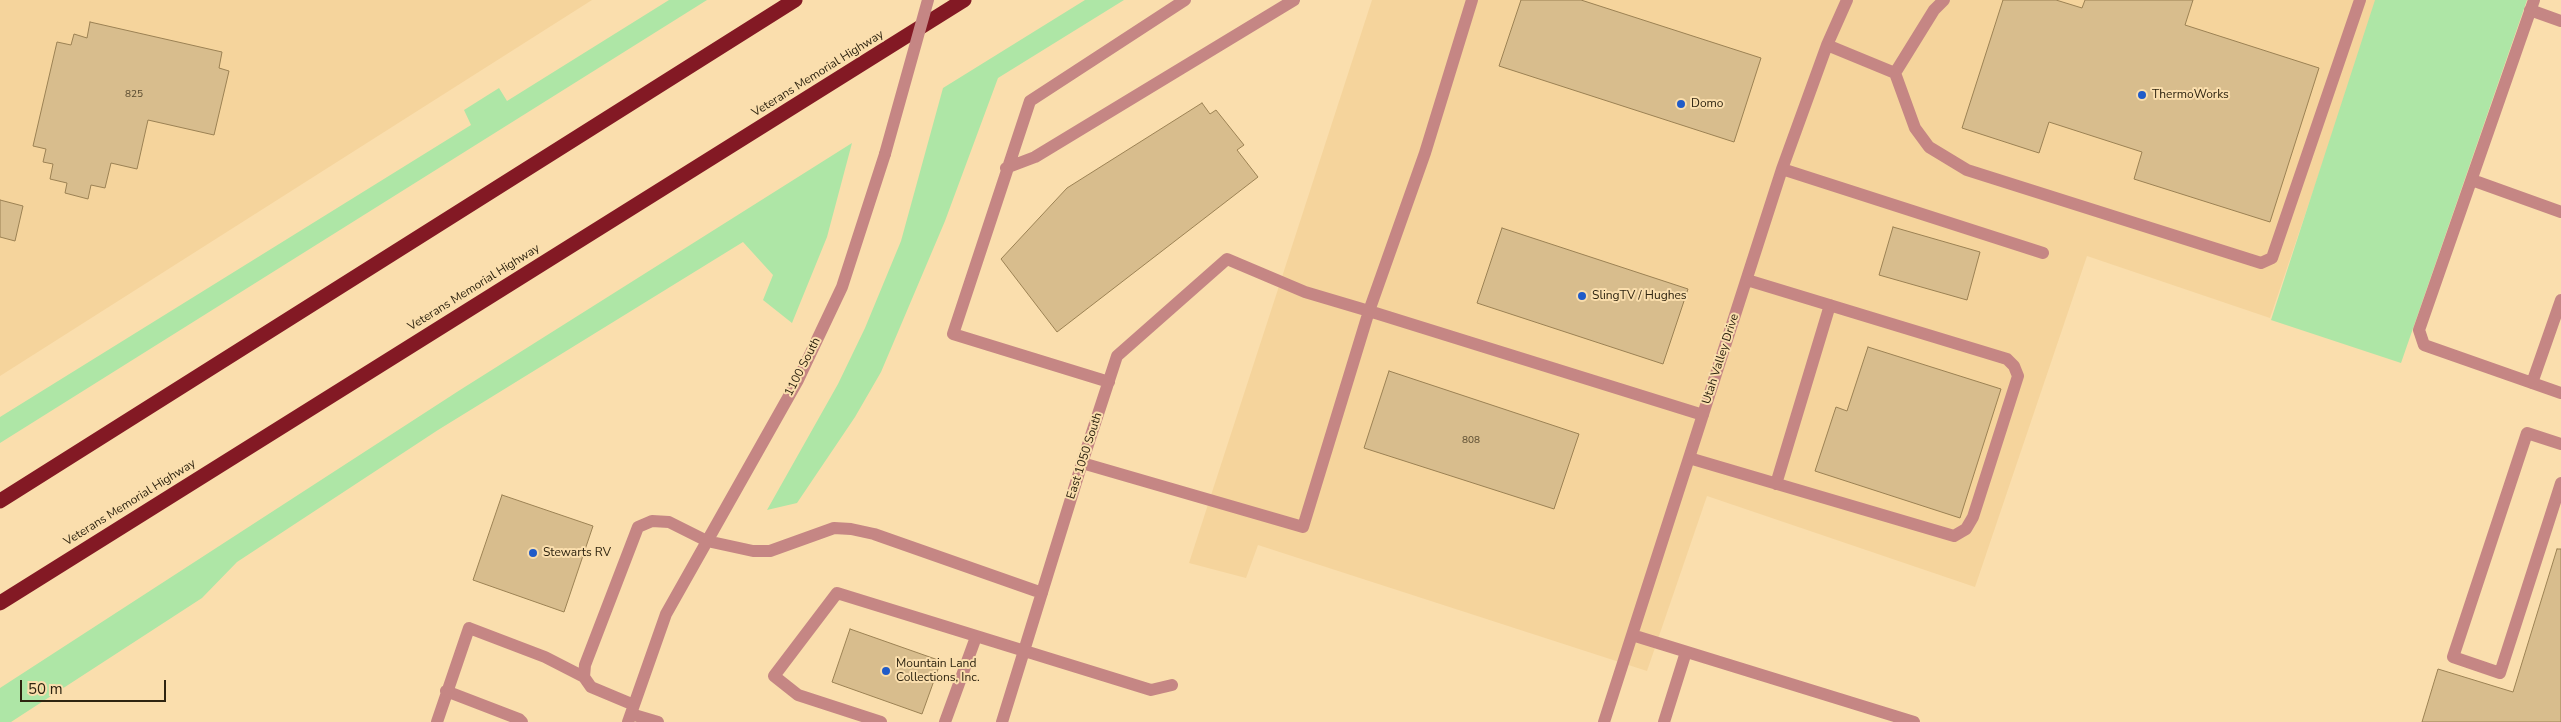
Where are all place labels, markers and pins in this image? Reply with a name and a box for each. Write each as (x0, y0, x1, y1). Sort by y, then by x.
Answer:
place label: ThermoWorks (2152, 88, 2229, 102)
marker: ThermoWorks (2136, 89, 2148, 101)
place label: Domo (1691, 97, 1724, 111)
marker: Domo (1675, 98, 1687, 110)
place label: SlingTV / Hughes (1592, 289, 1687, 303)
marker: SlingTV / Hughes (1576, 290, 1588, 302)
place label: Stewarts RV (543, 546, 611, 560)
marker: Stewarts RV (527, 547, 539, 559)
place label: Mountain Land Collections, Inc. (896, 657, 980, 685)
marker: Mountain Land Collections, Inc. (880, 665, 892, 677)

